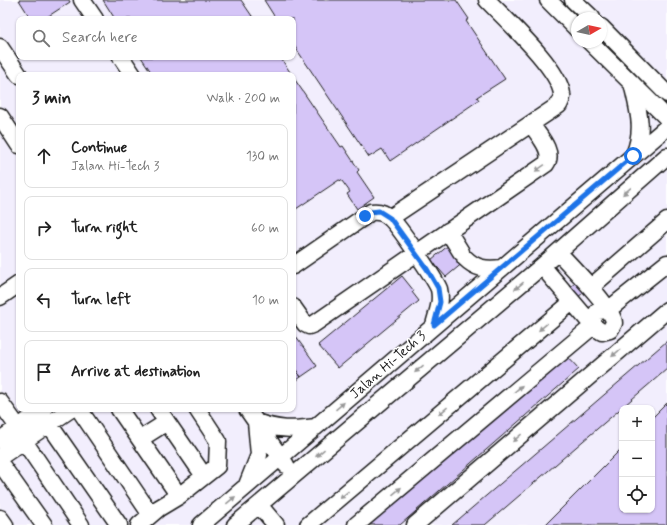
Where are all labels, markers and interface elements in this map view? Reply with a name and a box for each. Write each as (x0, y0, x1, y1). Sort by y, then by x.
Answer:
north arrow (571, 12, 607, 48)
search box (16, 16, 296, 60)
icon: search (30, 27, 52, 49)
text: Search here (62, 28, 138, 48)
text: 3 min (32, 87, 71, 109)
text: Walk · 200 m (206, 90, 280, 107)
text: Continue (71, 138, 127, 158)
icon: ahead (33, 145, 55, 167)
route start (624, 147, 642, 165)
text: 130 m (246, 148, 279, 165)
text: Jalan Hi-Tech 3 (71, 158, 159, 175)
one-way arrow (535, 164, 546, 172)
one-way arrow (622, 186, 633, 195)
route end (356, 207, 374, 225)
icon: right (33, 217, 55, 239)
text: Turn right (71, 218, 138, 238)
text: 60 m (251, 220, 279, 237)
one-way arrow (514, 281, 524, 290)
icon: left (33, 289, 55, 311)
text: Turn left (71, 290, 131, 310)
text: 10 m (252, 292, 279, 309)
one-way arrow (537, 322, 548, 331)
street label: Jalan Hi-Tech 3 (346, 327, 430, 403)
one-way arrow (611, 349, 621, 358)
icon: arrive (33, 361, 55, 383)
text: Arrive at destination (71, 362, 200, 382)
one-way arrow (414, 365, 425, 374)
one-way arrow (512, 385, 523, 394)
one-way arrow (335, 402, 346, 411)
map controls (619, 405, 655, 513)
button: + (619, 405, 655, 441)
one-way arrow (438, 406, 449, 415)
one-way arrow (512, 433, 523, 442)
button: − (619, 441, 655, 477)
one-way arrow (314, 448, 325, 457)
button: locate (619, 477, 655, 513)
one-way arrow (391, 486, 402, 495)
one-way arrow (338, 490, 349, 499)
one-way arrow (226, 496, 237, 505)

